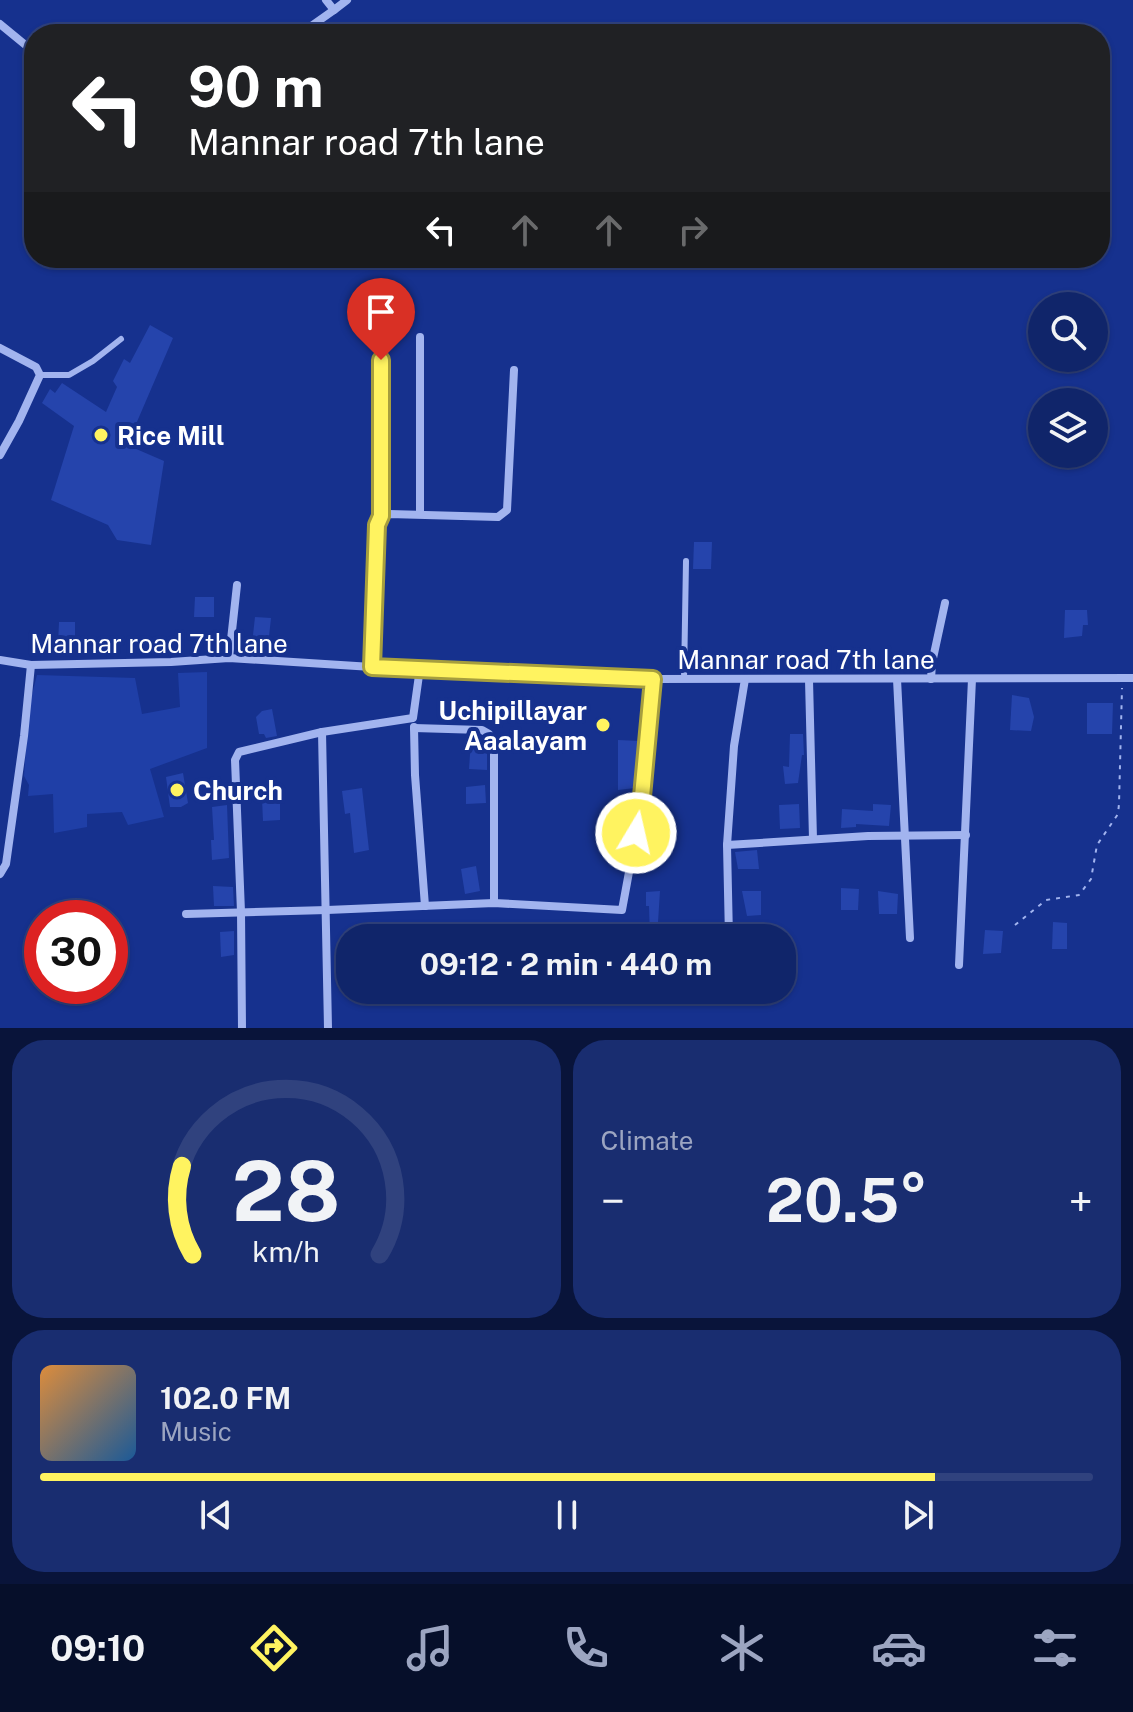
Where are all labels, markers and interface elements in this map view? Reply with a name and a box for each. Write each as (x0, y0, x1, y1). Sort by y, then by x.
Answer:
text: 90 m (188, 54, 324, 120)
icon: left (56, 56, 160, 160)
text: Mannar road 7th lane (188, 121, 545, 163)
icon: left (419, 208, 463, 252)
icon: ahead (503, 208, 547, 252)
icon: ahead (587, 208, 631, 252)
icon: right (671, 208, 715, 252)
pin (347, 278, 415, 360)
icon: arrive (359, 290, 403, 334)
map controls (1028, 292, 1108, 468)
button: search (1028, 292, 1108, 372)
button: layers (1028, 388, 1108, 468)
place label: Rice Mill (117, 420, 225, 451)
marker: Rice Mill (92, 426, 110, 444)
street label: Mannar road 7th lane (30, 628, 288, 659)
street label: Mannar road 7th lane (677, 644, 935, 675)
place label: Uchipillayar Aaalayam (438, 695, 587, 756)
marker: Uchipillayar Aaalayam (594, 716, 612, 734)
place label: Church (193, 775, 283, 806)
marker: Church (168, 781, 186, 799)
position arrow (594, 791, 678, 875)
speed limit sign: 30 (24, 900, 128, 1004)
text: 09:12 · 2 min · 440 m (420, 946, 712, 982)
text: Climate (601, 1125, 694, 1156)
text: 28 (232, 1142, 341, 1240)
text: 20.5° (766, 1165, 928, 1236)
text: − (601, 1175, 625, 1227)
text: + (1069, 1175, 1093, 1227)
text: km/h (253, 1235, 320, 1268)
text: 102.0 FM (160, 1380, 291, 1416)
text: Music (160, 1416, 232, 1447)
icon: previous (194, 1493, 238, 1537)
icon: pause (545, 1493, 589, 1537)
icon: next (896, 1493, 940, 1537)
icon: directions (246, 1620, 302, 1676)
icon: music (402, 1620, 458, 1676)
icon: phone (558, 1620, 614, 1676)
icon: climate (714, 1620, 770, 1676)
icon: car (871, 1620, 927, 1676)
icon: filters (1027, 1620, 1083, 1676)
text: 09:10 (50, 1627, 145, 1669)

